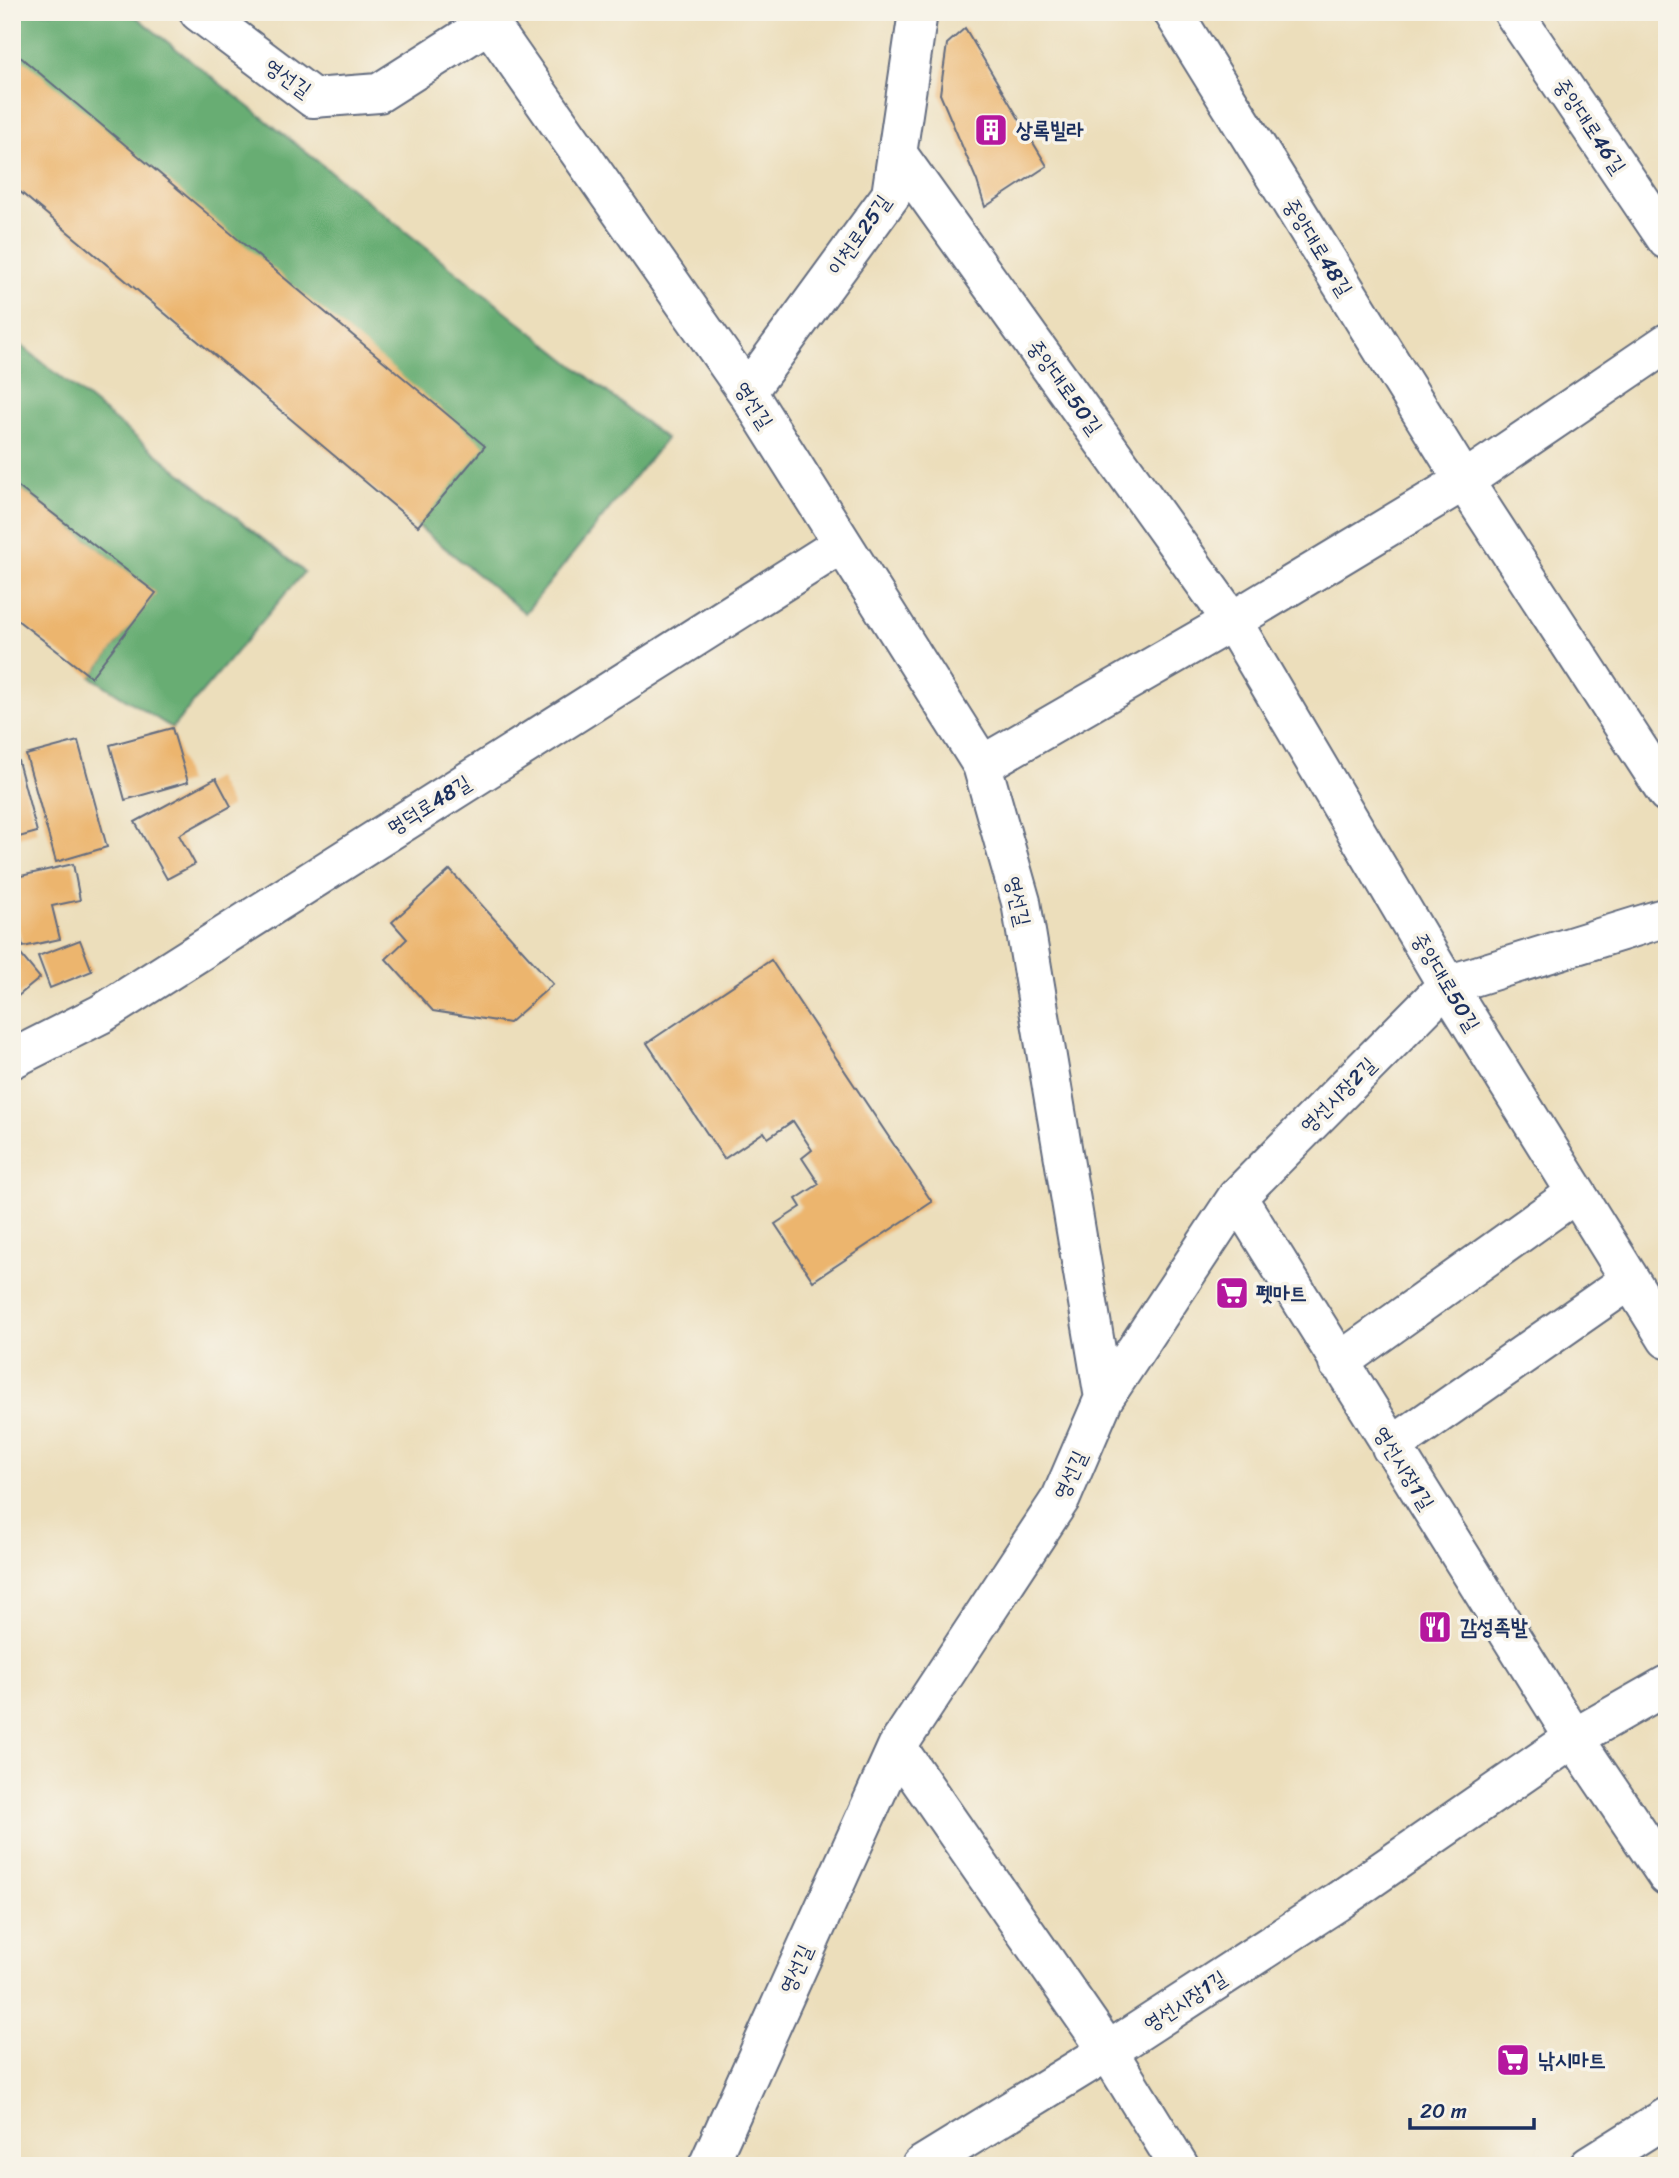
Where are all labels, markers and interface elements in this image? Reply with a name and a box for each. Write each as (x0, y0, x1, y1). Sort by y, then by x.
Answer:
street label: 영선길 (256, 48, 320, 108)
street label: 중앙대로46길 (1544, 70, 1636, 182)
building icon: 상록빌라 (972, 111, 1010, 149)
place label: 상록빌라 (1016, 111, 1084, 149)
street label: 이천로25길 (817, 186, 901, 284)
street label: 중앙대로48길 (1273, 190, 1363, 304)
street label: 중앙대로50길 (1017, 331, 1113, 443)
street label: 영선길 (724, 373, 784, 437)
street label: 명덕로48길 (379, 764, 479, 846)
street label: 영선길 (994, 872, 1042, 930)
street label: 중앙대로50길 (1401, 925, 1491, 1039)
street label: 영선시장2길 (1290, 1047, 1386, 1143)
supermarket icon: 펫마트 (1213, 1274, 1251, 1312)
place label: 펫마트 (1256, 1274, 1307, 1312)
street label: 영선시장1길 (1363, 1418, 1445, 1518)
street label: 영선길 (1042, 1444, 1098, 1506)
restaurant icon: 감성족발 (1416, 1608, 1454, 1646)
place label: 감성족발 (1460, 1608, 1528, 1646)
street label: 영선길 (768, 1938, 824, 2000)
street label: 영선시장1길 (1135, 1960, 1235, 2042)
supermarket icon: 낚시마트 (1494, 2041, 1532, 2079)
place label: 낚시마트 (1538, 2041, 1606, 2079)
scale bar (1410, 2087, 1534, 2131)
text: 20 m (1420, 2092, 1467, 2130)

